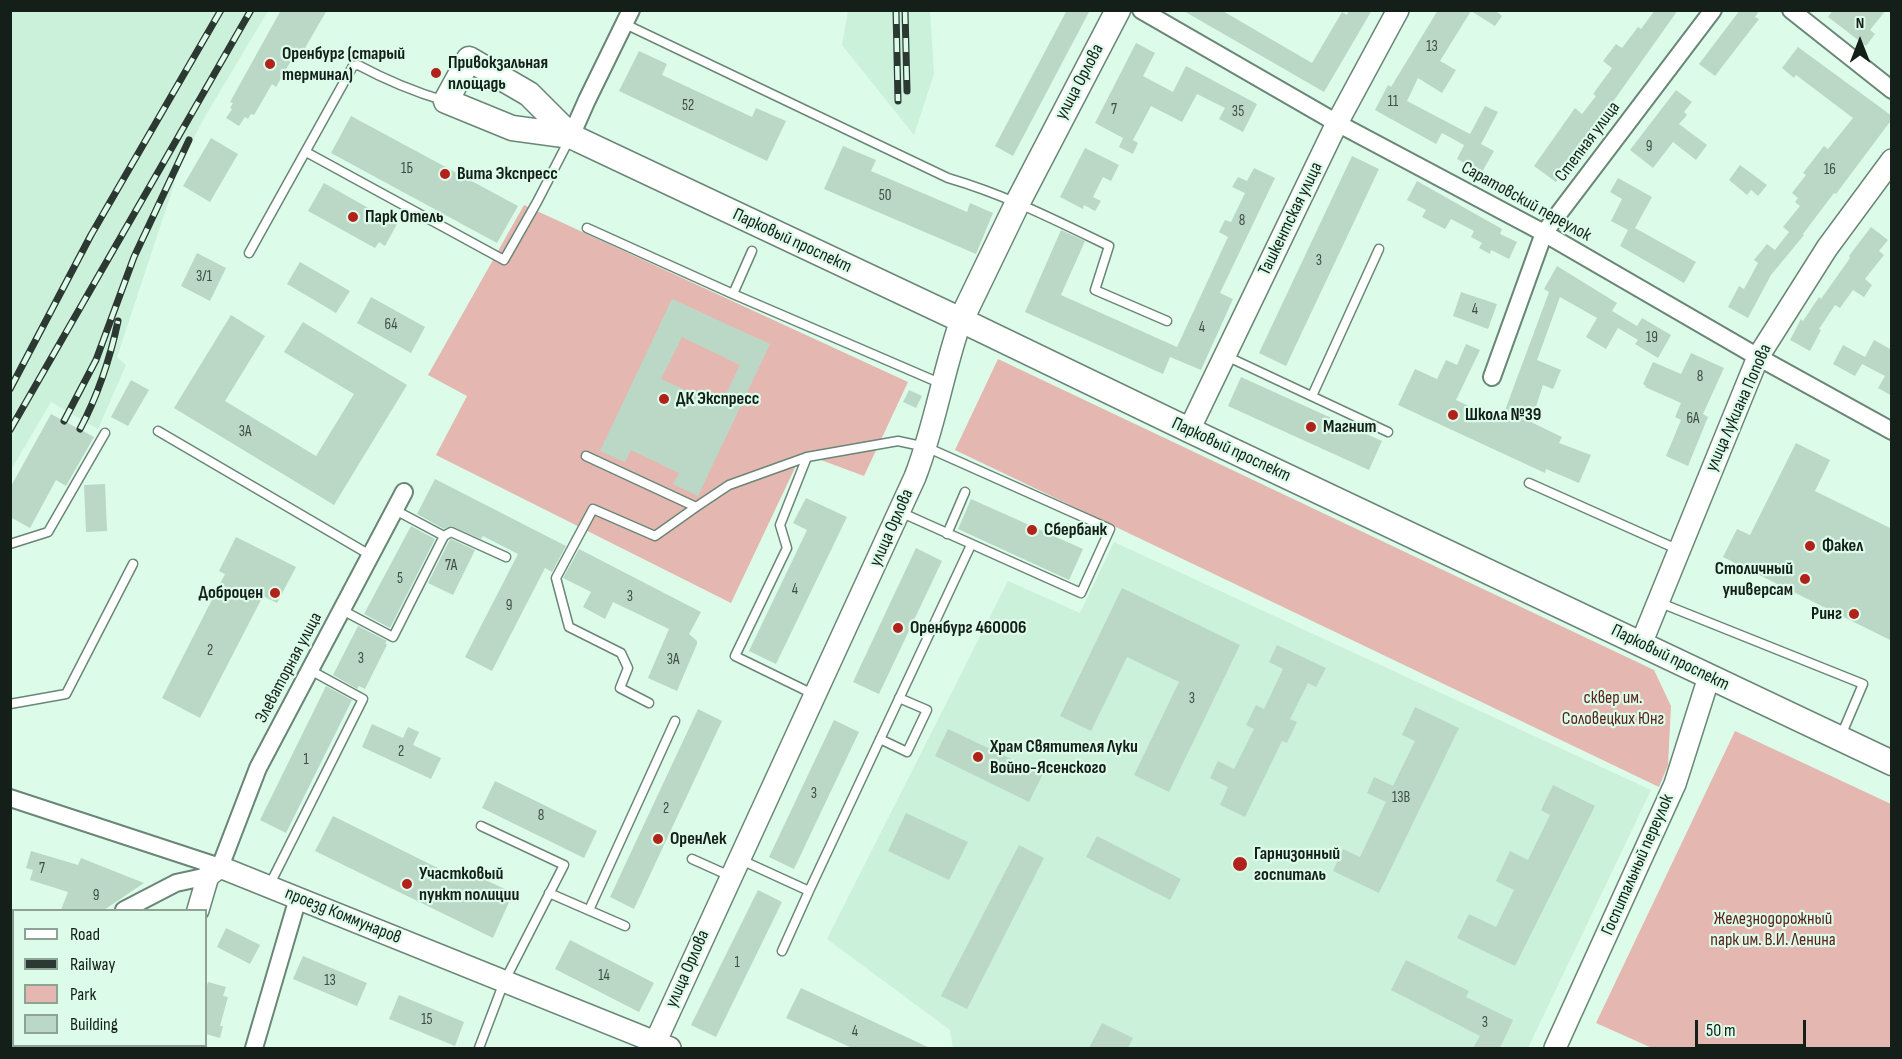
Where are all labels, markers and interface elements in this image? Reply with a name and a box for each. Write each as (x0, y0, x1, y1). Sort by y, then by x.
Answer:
north arrow (1830, 12, 1890, 72)
text: N (1856, 14, 1864, 33)
house number: 13 (1426, 38, 1438, 56)
street label: улица Орлова (1051, 40, 1109, 124)
place label: Оренбург (старый терминал) (282, 43, 405, 86)
place label: Привокзальная площадь (448, 52, 548, 94)
marker: Оренбург (старый терминал) (263, 57, 277, 71)
marker: Привокзальная площадь (429, 66, 443, 80)
house number: 11 (1388, 93, 1398, 111)
house number: 52 (682, 97, 694, 115)
street label: Степная улица (1551, 98, 1625, 186)
house number: 7 (1111, 101, 1117, 119)
house number: 35 (1232, 103, 1244, 121)
house number: 9 (1646, 138, 1652, 156)
street label: Саратовский переулок (1457, 157, 1595, 247)
street label: Ташкентская улица (1254, 159, 1328, 279)
house number: 1Б (401, 160, 413, 178)
house number: 16 (1824, 161, 1836, 179)
place label: Вита Экспресс (457, 163, 558, 185)
marker: Вита Экспресс (438, 167, 452, 181)
house number: 50 (879, 187, 891, 205)
street label: Парковый проспект (729, 204, 855, 278)
place label: Парк Отель (365, 206, 444, 228)
marker: Парк Отель (346, 210, 360, 224)
house number: 8 (1239, 212, 1245, 230)
house number: 3 (1316, 252, 1322, 270)
house number: 3/1 (196, 268, 212, 286)
house number: 4 (1472, 301, 1478, 319)
house number: 64 (384, 316, 398, 334)
house number: 4 (1199, 319, 1205, 337)
house number: 19 (1646, 329, 1658, 347)
street label: улица Лукиана Попова (1701, 341, 1777, 475)
house number: 8 (1697, 368, 1703, 386)
place label: ДК Экспресс (676, 388, 759, 410)
marker: ДК Экспресс (657, 392, 671, 406)
place label: Школа №39 (1465, 404, 1541, 426)
marker: Школа №39 (1446, 408, 1460, 422)
house number: 6А (1687, 410, 1699, 428)
street label: Парковый проспект (1168, 413, 1294, 487)
place label: Магнит (1323, 416, 1376, 438)
marker: Магнит (1304, 420, 1318, 434)
house number: 3А (239, 423, 251, 441)
street label: улица Орлова (865, 486, 919, 570)
place label: Сбербанк (1044, 519, 1107, 541)
marker: Сбербанк (1025, 523, 1039, 537)
place label: Факел (1822, 535, 1863, 557)
marker: Факел (1803, 539, 1817, 553)
house number: 7А (445, 557, 457, 575)
place label: Столичный универсам (1715, 558, 1793, 600)
house number: 5 (397, 570, 403, 588)
marker: Столичный универсам (1798, 572, 1812, 586)
house number: 4 (792, 581, 798, 599)
place label: Доброцен (198, 582, 263, 604)
marker: Доброцен (268, 586, 282, 600)
house number: 3 (627, 588, 633, 606)
house number: 9 (506, 597, 512, 615)
place label: Ринг (1811, 603, 1842, 625)
marker: Ринг (1847, 607, 1861, 621)
street label: Элеваторная улица (251, 609, 327, 727)
place label: Оренбург 460006 (910, 617, 1027, 639)
street label: Парковый проспект (1607, 620, 1733, 696)
marker: Оренбург 460006 (891, 621, 905, 635)
house number: 2 (207, 642, 213, 660)
house number: 3 (358, 650, 364, 668)
house number: 3А (667, 651, 679, 669)
park label: сквер им. Соловецких Юнг (1562, 687, 1664, 730)
house number: 3 (1189, 690, 1195, 708)
place label: Храм Святителя Луки Войно-Ясенского (990, 736, 1138, 778)
house number: 2 (398, 743, 404, 761)
marker: Храм Святителя Луки Войно-Ясенского (971, 750, 985, 764)
house number: 1 (303, 751, 309, 769)
house number: 3 (811, 785, 817, 803)
house number: 13В (1392, 789, 1410, 807)
street label: Госпитальный переулок (1597, 791, 1679, 939)
house number: 2 (663, 800, 669, 818)
house number: 8 (538, 807, 544, 825)
place label: ОренЛек (670, 828, 727, 850)
marker: ОренЛек (651, 832, 665, 846)
place label: Гарнизонный госпиталь (1254, 843, 1340, 886)
marker: Гарнизонный госпиталь (1231, 855, 1249, 873)
house number: 7 (39, 860, 45, 878)
place label: Участковый пункт полиции (419, 863, 519, 906)
marker: Участковый пункт полиции (400, 877, 414, 891)
street label: проезд Коммунаров (282, 883, 404, 949)
house number: 9 (93, 887, 99, 905)
park label: Железнодорожный парк им. В.И. Ленина (1710, 908, 1836, 950)
legend (12, 909, 207, 1047)
text: Road (70, 924, 100, 945)
street label: улица Орлова (661, 927, 715, 1011)
text: Railway (70, 954, 115, 975)
house number: 1 (734, 954, 740, 972)
house number: 14 (598, 967, 610, 985)
house number: 13 (324, 972, 336, 990)
text: Park (70, 984, 96, 1005)
scale bar (1698, 1008, 1809, 1046)
house number: 15 (421, 1011, 433, 1029)
text: Building (70, 1014, 118, 1035)
house number: 3 (1482, 1014, 1488, 1032)
text: 50 m (1706, 1020, 1736, 1041)
house number: 4 (852, 1023, 858, 1041)

